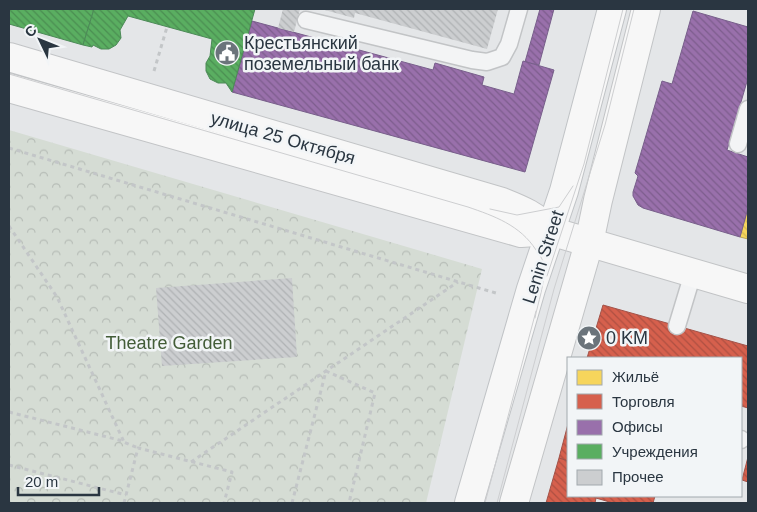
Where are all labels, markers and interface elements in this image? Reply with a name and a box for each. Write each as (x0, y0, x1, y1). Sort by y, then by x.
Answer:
north arrow (15, 15, 65, 65)
text: С (21, 22, 40, 40)
place label: Крестьянский поземельный банк (244, 33, 399, 74)
public building icon: Крестьянский поземельный банк (214, 40, 240, 66)
street label: улица 25 Октября (208, 108, 358, 168)
street label: Lenin Street (518, 208, 568, 306)
place icon: 0 KM (576, 325, 602, 351)
place label: 0 KM (606, 328, 648, 348)
park label: Theatre Garden (105, 333, 233, 353)
legend (567, 357, 742, 497)
text: Жильё (612, 368, 659, 385)
text: Торговля (612, 393, 675, 410)
text: Офисы (612, 418, 663, 435)
text: Учреждения (612, 443, 698, 460)
scale bar (18, 464, 99, 496)
text: Прочее (612, 468, 664, 485)
text: 20 m (25, 473, 58, 490)

